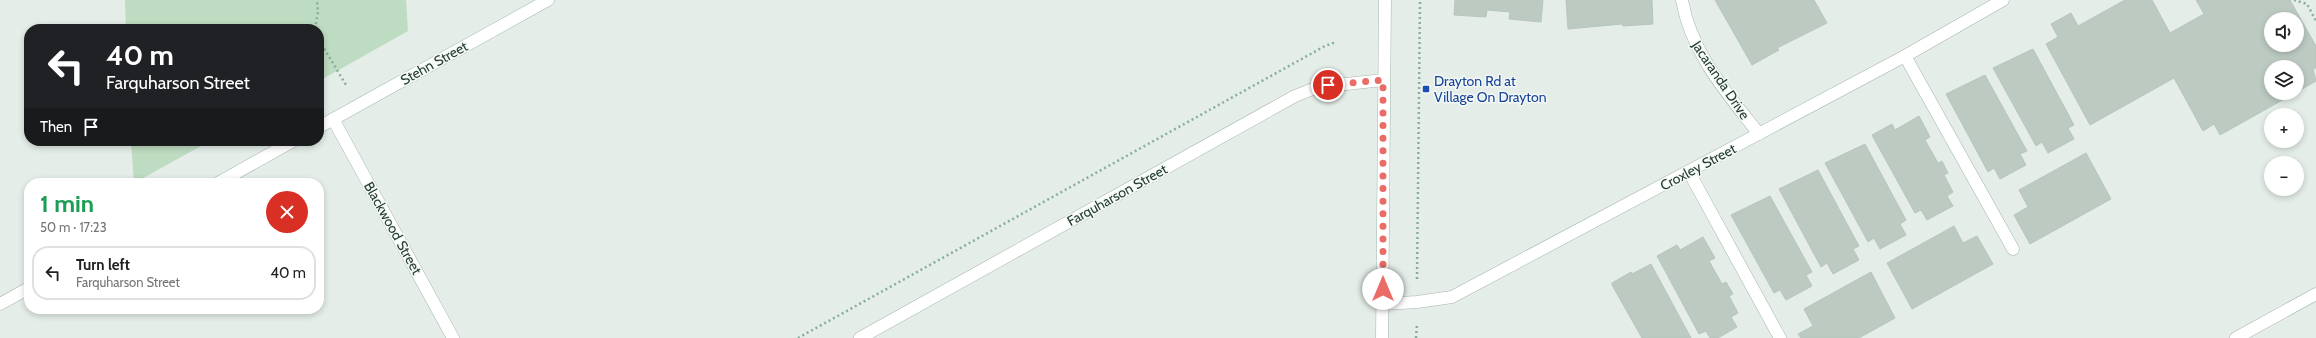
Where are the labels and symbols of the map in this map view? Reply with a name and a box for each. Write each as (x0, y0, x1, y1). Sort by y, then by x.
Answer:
street label: Jacaranda Drive (1687, 36, 1754, 123)
street label: Stehn Street (397, 37, 471, 89)
pin (1311, 68, 1345, 102)
place label: Drayton Rd at Village On Drayton (1434, 72, 1547, 106)
marker: Drayton Rd at Village On Drayton (1421, 84, 1431, 94)
street label: Croxley Street (1657, 139, 1739, 195)
street label: Farquharson Street (1064, 160, 1170, 230)
street label: Blackwood Street (360, 178, 426, 278)
position arrow (1362, 268, 1404, 310)

